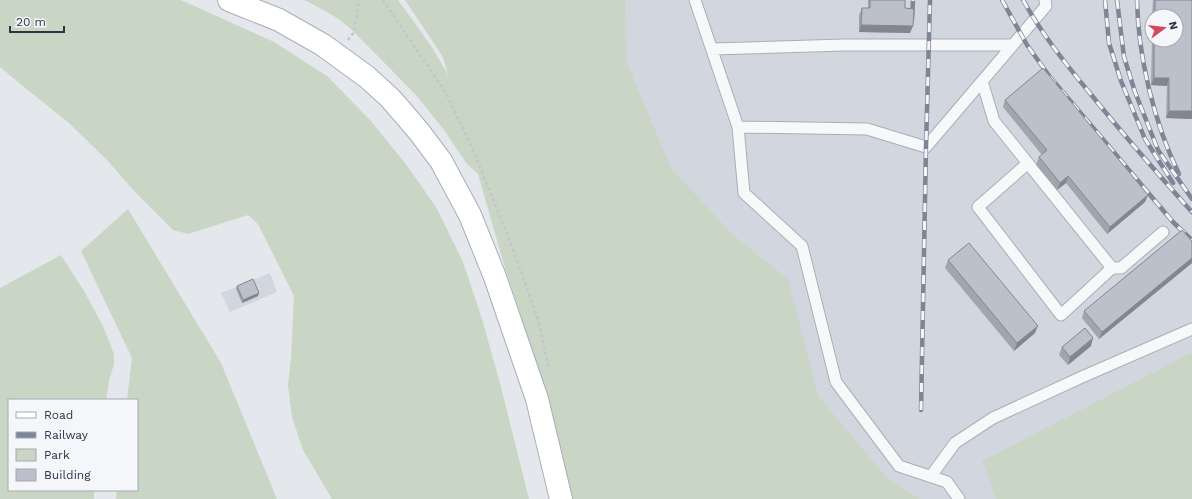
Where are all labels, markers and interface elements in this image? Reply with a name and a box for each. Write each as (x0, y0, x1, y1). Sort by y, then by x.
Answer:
scale bar (10, 8, 64, 34)
north arrow (1144, 8, 1184, 48)
text: 20 m (16, 15, 46, 29)
text: N (1166, 20, 1181, 31)
legend (8, 399, 138, 491)
text: Road (44, 408, 73, 422)
text: Railway (44, 428, 89, 442)
text: Park (44, 448, 70, 462)
text: Building (44, 468, 91, 482)

